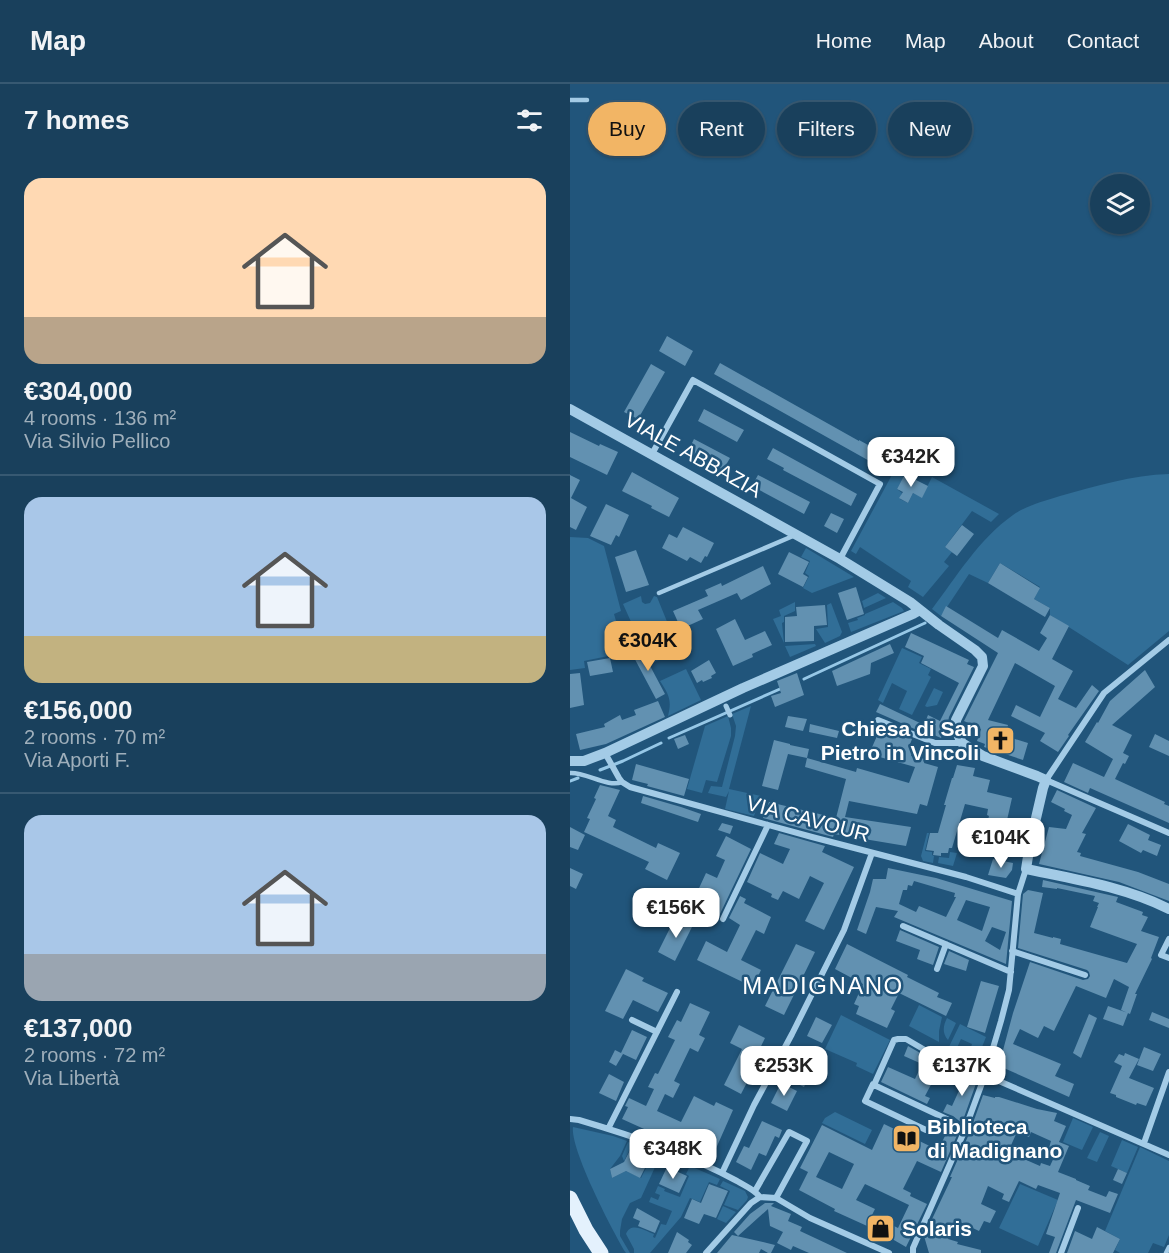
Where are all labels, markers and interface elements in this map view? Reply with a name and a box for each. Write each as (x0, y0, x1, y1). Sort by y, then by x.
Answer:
text: Map (30, 25, 86, 56)
text: Home (816, 29, 872, 52)
text: Map (905, 29, 946, 52)
text: About (979, 29, 1034, 52)
text: Contact (1067, 29, 1139, 52)
chip: Buy (588, 102, 666, 156)
chip: Rent (678, 102, 765, 156)
chip: Filters (777, 102, 876, 156)
chip: New (888, 102, 972, 156)
icon: filters (513, 104, 546, 137)
text: 7 homes (24, 105, 130, 135)
map controls (1090, 174, 1150, 234)
button: layers (1090, 174, 1150, 234)
icon: home (231, 217, 339, 325)
text: €304,000 (24, 376, 132, 406)
text: 4 rooms · 136 m² (24, 407, 176, 429)
street label: VIALE ABBAZIA (621, 407, 766, 502)
text: Via Silvio Pellico (24, 430, 170, 452)
pin: €342K (869, 437, 953, 488)
text: €342K (882, 445, 940, 467)
icon: home (231, 536, 339, 644)
pin: €304K (606, 621, 690, 672)
text: €304K (619, 629, 677, 651)
text: €156,000 (24, 695, 132, 725)
place label: Chiesa di San Pietro in Vincoli (821, 717, 979, 764)
church icon: Chiesa di San Pietro in Vincoli (984, 725, 1016, 757)
text: 2 rooms · 70 m² (24, 726, 165, 748)
text: Via Aporti F. (24, 749, 130, 771)
street label: VIA CAVOUR (744, 791, 872, 846)
pin: €104K (959, 818, 1043, 869)
text: €104K (972, 826, 1030, 848)
icon: home (231, 854, 339, 962)
pin: €156K (634, 888, 718, 939)
text: €156K (647, 896, 705, 918)
district label: MADIGNANO (742, 972, 904, 999)
text: €137,000 (24, 1013, 132, 1043)
text: 2 rooms · 72 m² (24, 1044, 165, 1066)
pin: €253K (742, 1046, 826, 1097)
pin: €137K (920, 1046, 1004, 1097)
text: €253K (755, 1054, 813, 1076)
text: €137K (933, 1054, 991, 1076)
text: Via Libertà (24, 1067, 119, 1089)
place label: Biblioteca di Madignano (927, 1115, 1062, 1162)
library icon: Biblioteca di Madignano (890, 1123, 922, 1155)
pin: €348K (631, 1129, 715, 1180)
text: €348K (644, 1137, 702, 1159)
shop icon: Solaris (865, 1213, 897, 1245)
place label: Solaris (902, 1217, 972, 1240)

